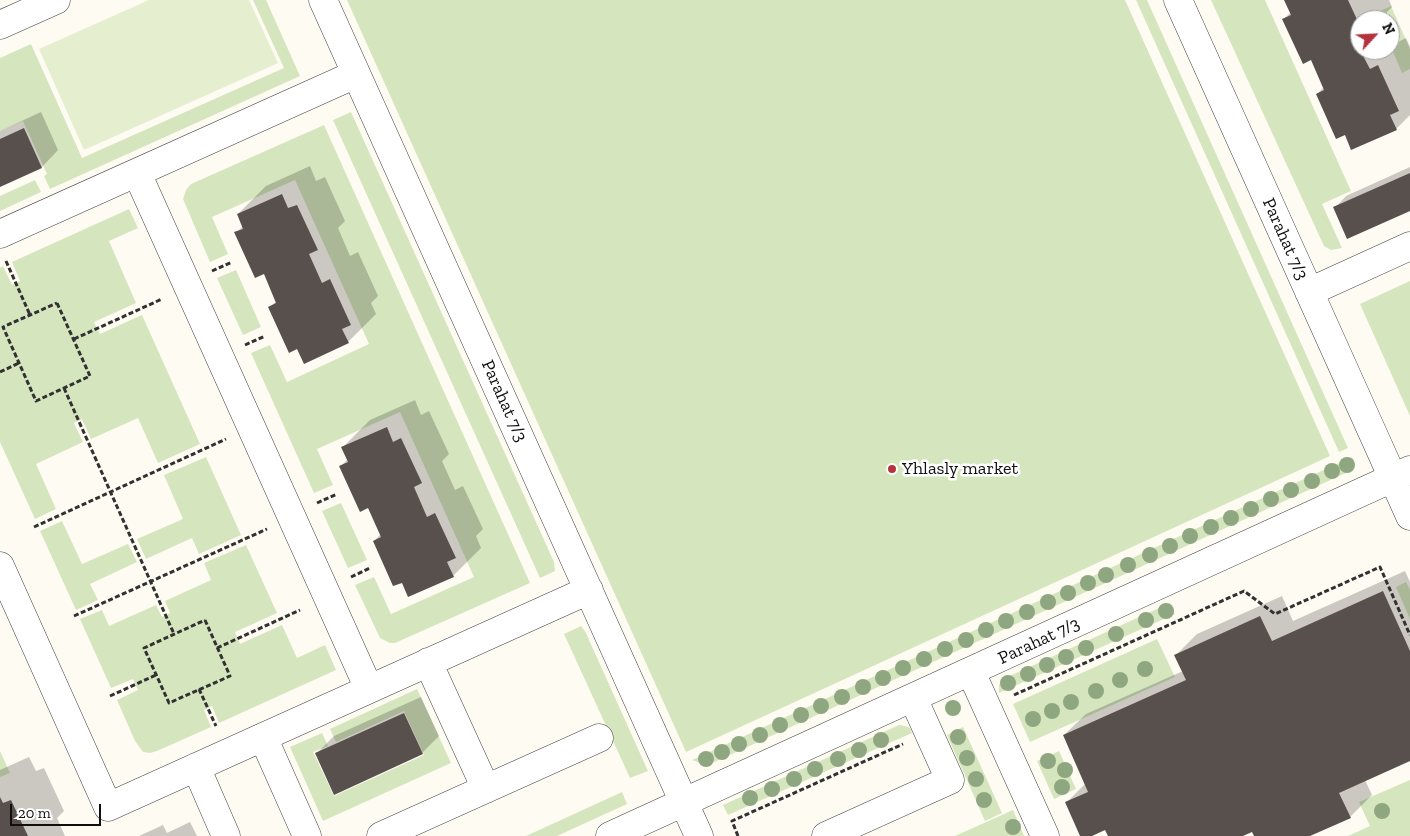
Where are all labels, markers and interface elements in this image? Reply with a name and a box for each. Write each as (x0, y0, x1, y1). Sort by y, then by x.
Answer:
north arrow (1350, 10, 1400, 60)
text: N (1378, 20, 1398, 37)
street label: Parahat 7/3 (1257, 195, 1313, 283)
street label: Parahat 7/3 (476, 357, 532, 445)
place label: Yhlasly market (902, 458, 1018, 480)
marker: Yhlasly market (886, 463, 898, 475)
street label: Parahat 7/3 (995, 613, 1083, 669)
scale bar (12, 794, 104, 826)
text: 20 m (18, 804, 51, 822)

